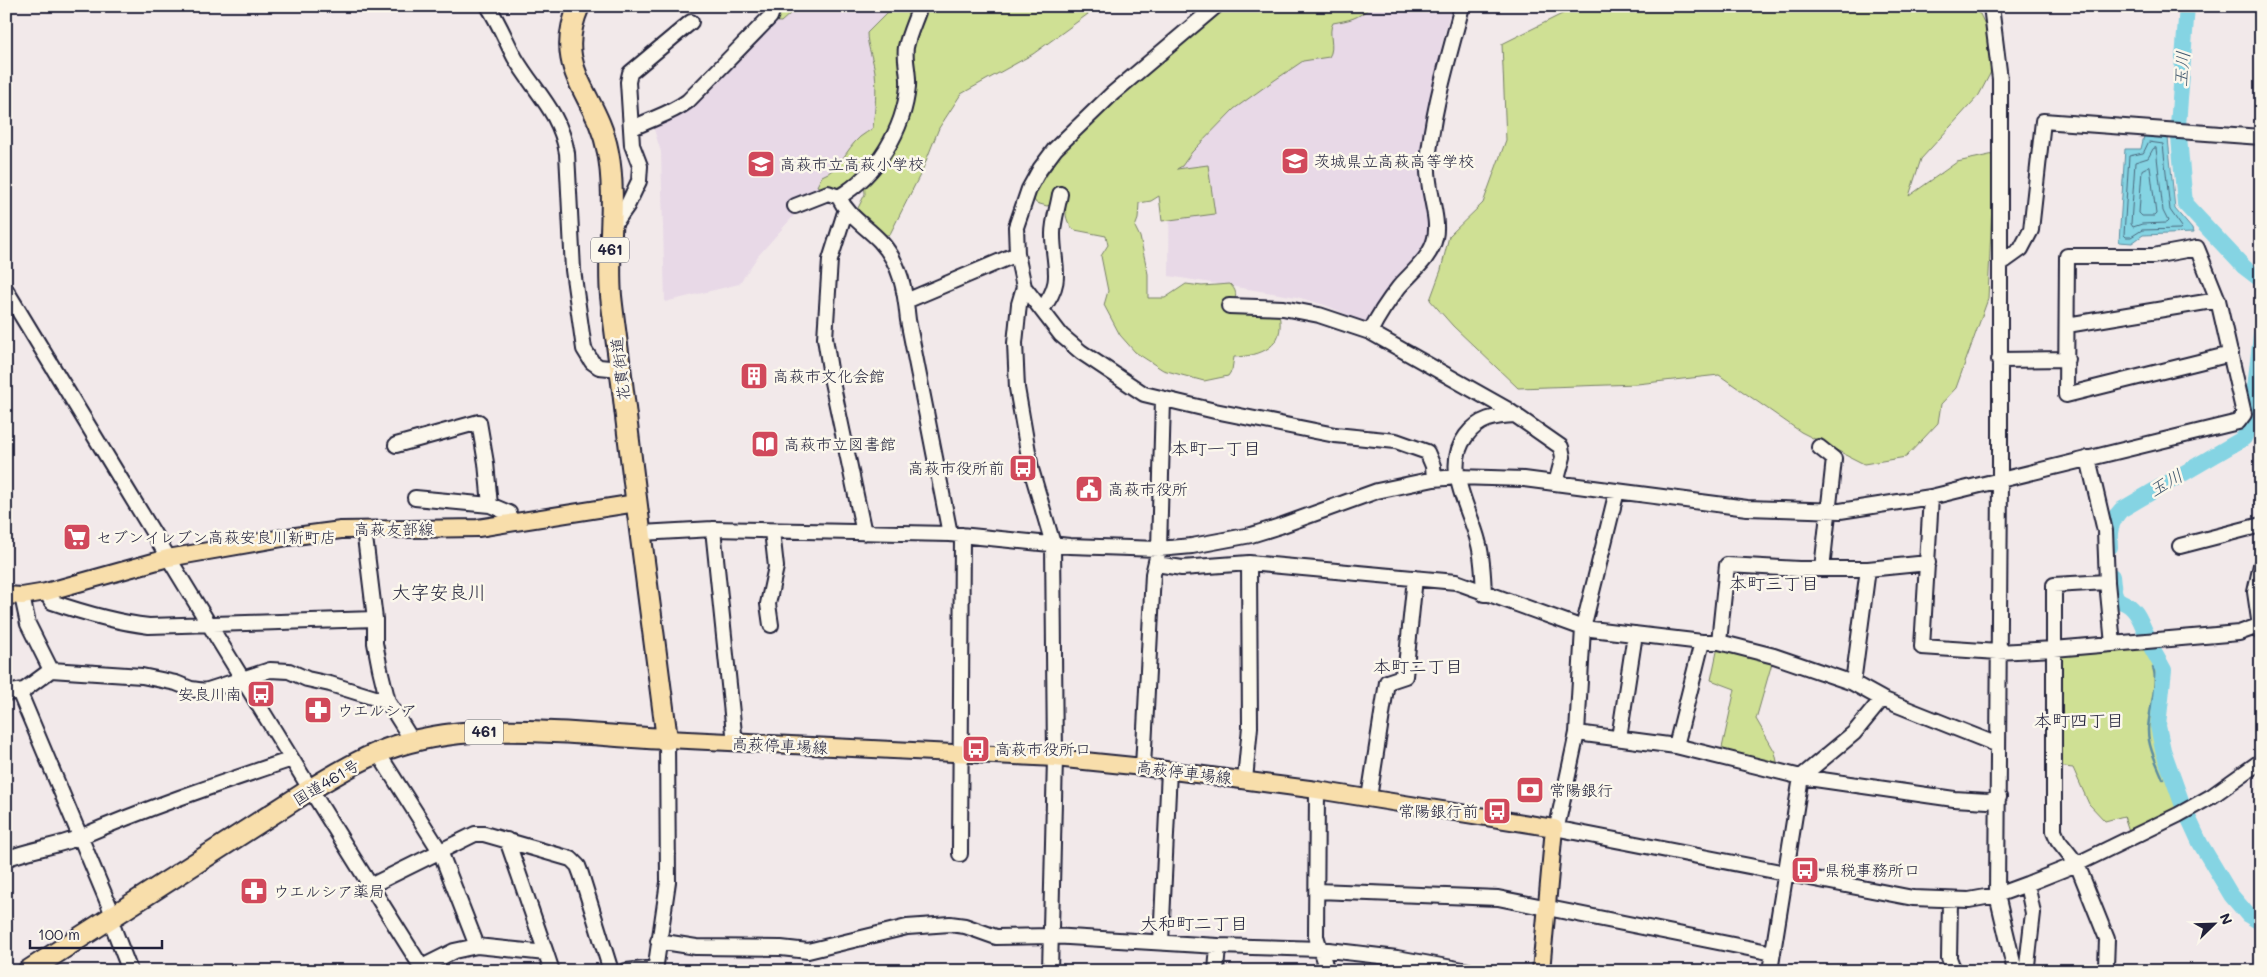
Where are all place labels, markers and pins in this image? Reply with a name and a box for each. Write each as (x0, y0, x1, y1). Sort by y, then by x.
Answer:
school or university icon: 茨城県立高萩高等学校 (1280, 146, 1310, 176)
school or university icon: 高萩市立高萩小学校 (746, 149, 776, 179)
place label: 茨城県立高萩高等学校 (1314, 150, 1474, 171)
place label: 高萩市立高萩小学校 (780, 153, 924, 174)
building icon: 高萩市文化会館 (739, 361, 769, 391)
place label: 高萩市文化会館 (773, 365, 885, 386)
library icon: 高萩市立図書館 (750, 429, 780, 459)
place label: 高萩市立図書館 (784, 433, 896, 454)
bus stop icon: 高萩市役所前 (1008, 453, 1038, 483)
place label: 高萩市役所前 (908, 457, 1004, 478)
public building icon: 高萩市役所 (1074, 474, 1104, 504)
place label: 高萩市役所 (1108, 478, 1188, 499)
supermarket icon: セブンイレブン高萩安良川新町店 (62, 522, 92, 552)
place label: セブンイレブン高萩安良川新町店 (96, 526, 336, 547)
bus stop icon: 安良川南 (246, 679, 276, 709)
place label: 安良川南 (178, 683, 242, 704)
pharmacy icon: ウエルシア (303, 695, 333, 725)
place label: ウエルシア (337, 699, 417, 720)
bus stop icon: 高萩市役所口 (961, 734, 991, 764)
place label: 高萩市役所口 (995, 738, 1091, 759)
bank icon: 常陽銀行 (1515, 775, 1545, 805)
place label: 常陽銀行 (1549, 779, 1613, 800)
bus stop icon: 常陽銀行前 (1482, 796, 1512, 826)
place label: 常陽銀行前 (1398, 800, 1478, 821)
bus stop icon: 県税事務所口 (1790, 855, 1820, 885)
place label: 県税事務所口 (1824, 859, 1920, 880)
pharmacy icon: ウエルシア薬局 (239, 876, 269, 906)
place label: ウエルシア薬局 (273, 880, 385, 901)

